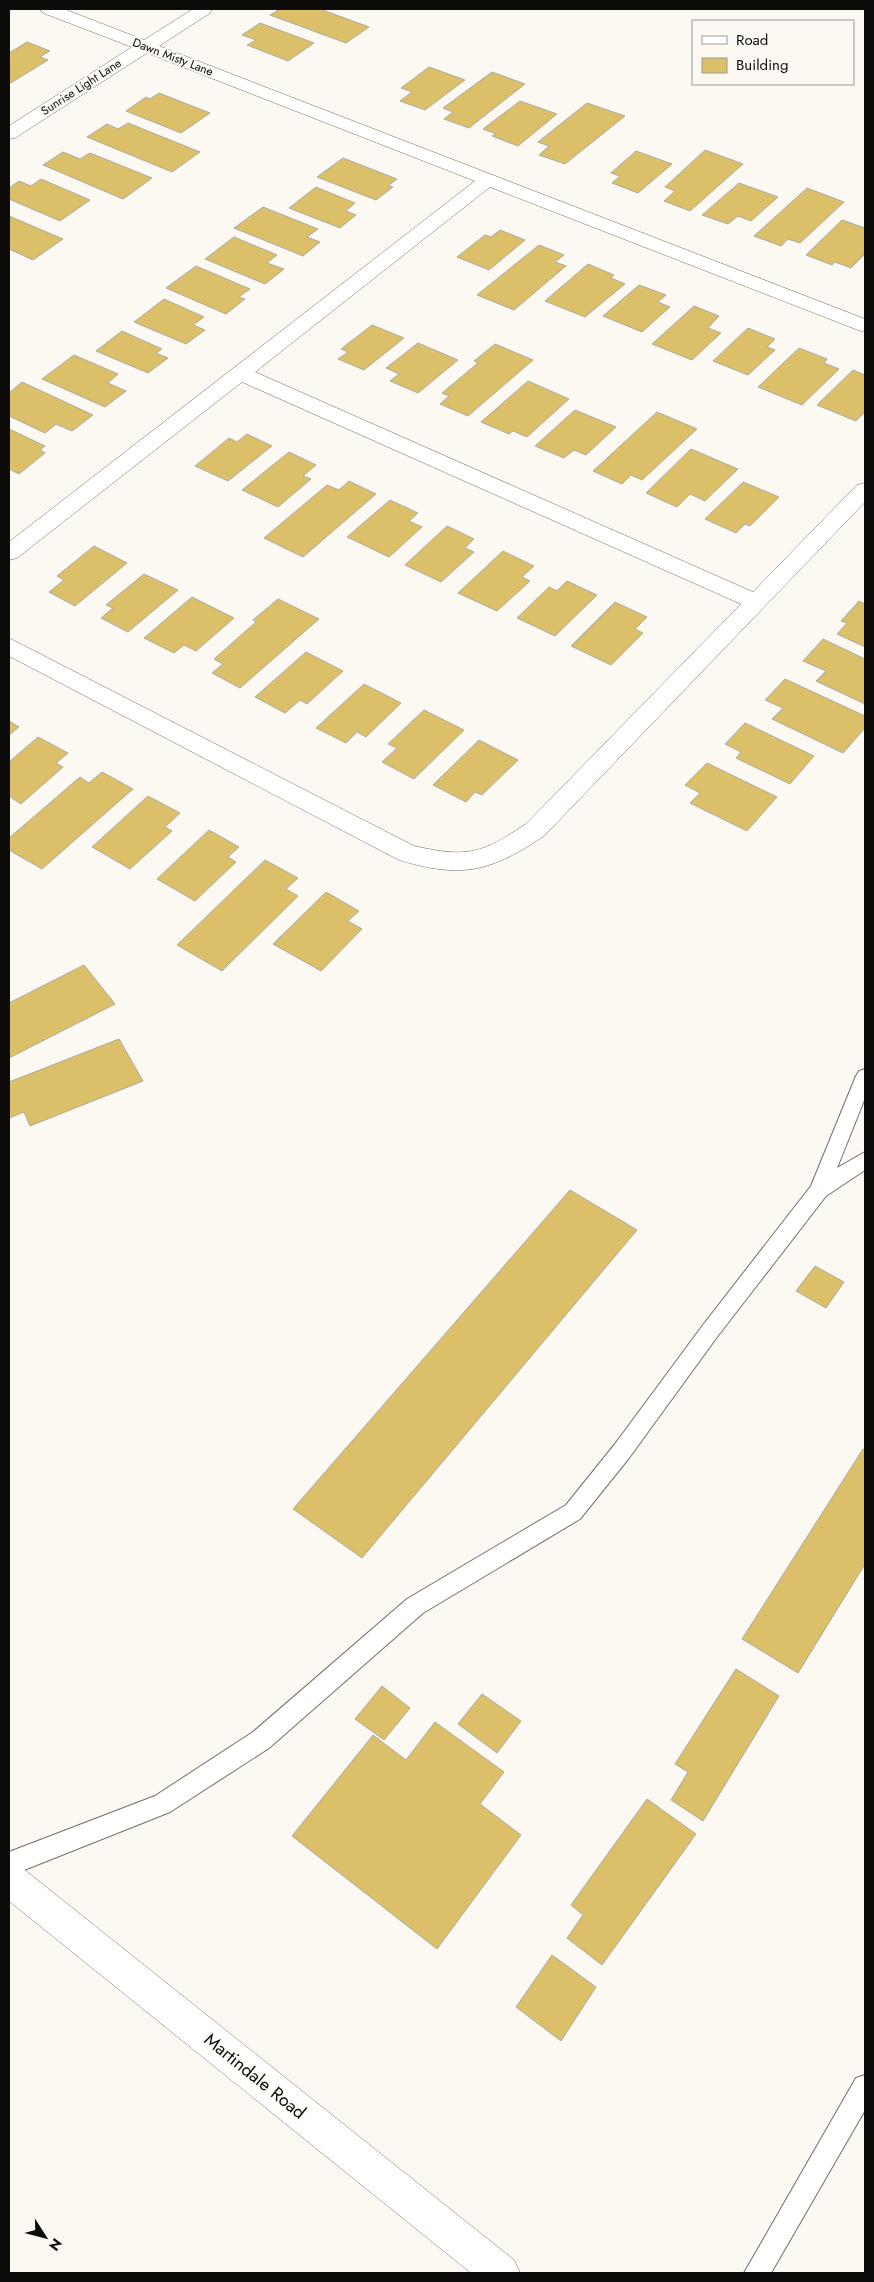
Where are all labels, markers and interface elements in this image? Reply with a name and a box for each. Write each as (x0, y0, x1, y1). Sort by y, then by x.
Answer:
legend (692, 20, 854, 85)
text: Road (736, 29, 768, 51)
street label: Dawn Misty Lane (130, 33, 216, 81)
street label: Sunrise Light Lane (37, 54, 125, 120)
text: Building (736, 54, 788, 76)
street label: Martindale Road (198, 2027, 312, 2125)
north arrow (20, 2212, 70, 2262)
text: N (44, 2234, 67, 2255)

